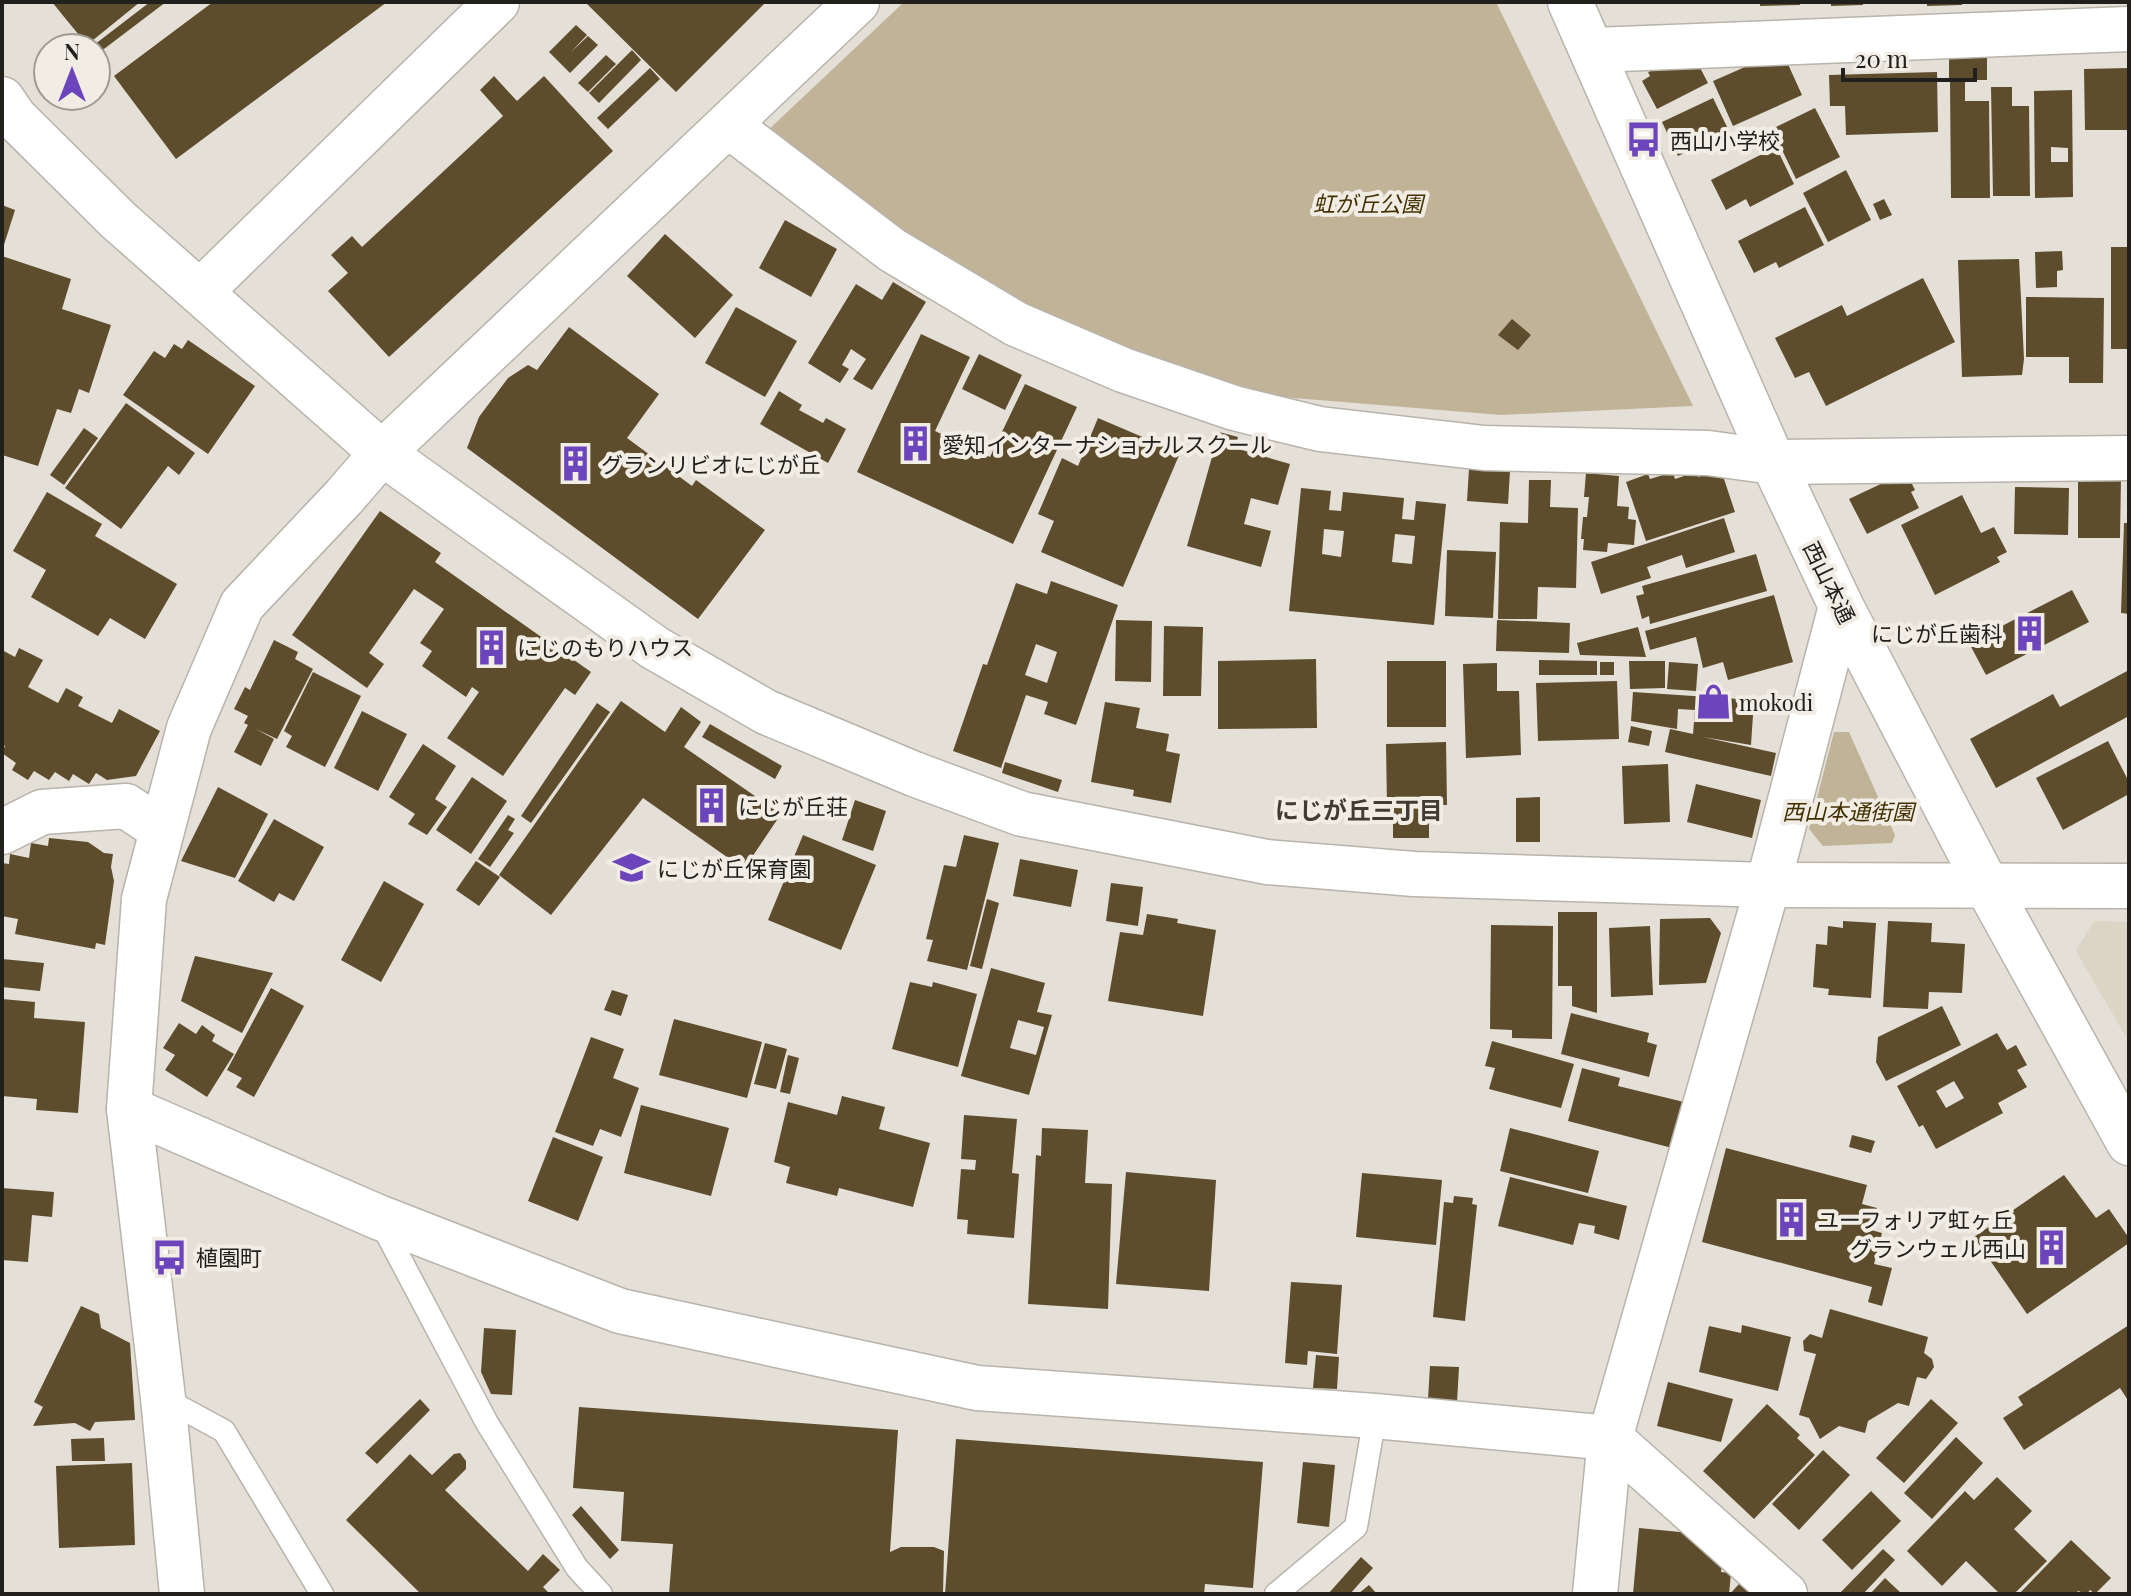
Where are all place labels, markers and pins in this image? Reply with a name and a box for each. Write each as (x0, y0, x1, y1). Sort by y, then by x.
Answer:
bus stop icon: 西山小学校 (1625, 121, 1663, 159)
place label: 西山小学校 (1670, 125, 1780, 155)
building icon: 愛知インターナショナルスクール (897, 425, 935, 463)
place label: 愛知インターナショナルスクール (942, 429, 1272, 459)
building icon: グランリビオにじが丘 (556, 445, 594, 483)
place label: グランリビオにじが丘 (601, 449, 821, 479)
building icon: にじが丘歯科 (2010, 614, 2048, 652)
place label: にじが丘歯科 (1871, 618, 2003, 648)
building icon: にじのもりハウス (472, 628, 510, 666)
place label: にじのもりハウス (517, 632, 693, 662)
shop icon: mokodi (1694, 683, 1732, 721)
place label: mokodi (1739, 687, 1813, 717)
building icon: にじが丘荘 (693, 787, 731, 825)
place label: にじが丘荘 (738, 791, 848, 821)
school or university icon: にじが丘保育園 (612, 849, 650, 887)
place label: にじが丘保育園 (657, 853, 811, 883)
building icon: ユーフォリア虹ヶ丘 (1772, 1200, 1810, 1238)
place label: ユーフォリア虹ヶ丘 (1817, 1204, 2014, 1234)
building icon: グランウェル西山 (2033, 1229, 2071, 1267)
place label: グランウェル西山 (1850, 1233, 2026, 1263)
bus stop icon: 植園町 (151, 1238, 189, 1276)
place label: 植園町 (196, 1242, 262, 1272)

